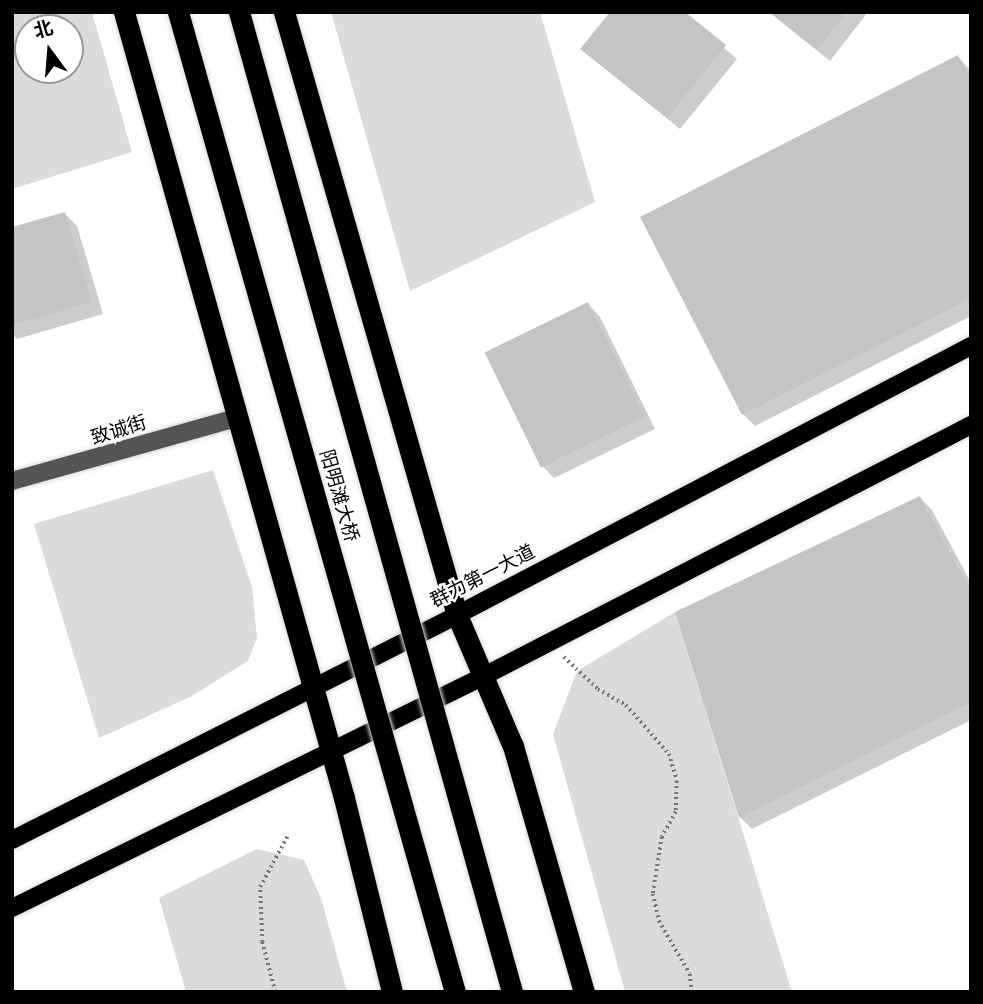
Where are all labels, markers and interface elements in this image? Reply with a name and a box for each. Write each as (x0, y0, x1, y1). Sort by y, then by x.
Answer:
north arrow (14, 14, 84, 84)
text: 北 (31, 17, 56, 44)
street label: 致诚街 (88, 412, 150, 450)
street label: 阳明滩大桥 (314, 447, 362, 545)
street label: 群力第一大道 (427, 541, 539, 613)

